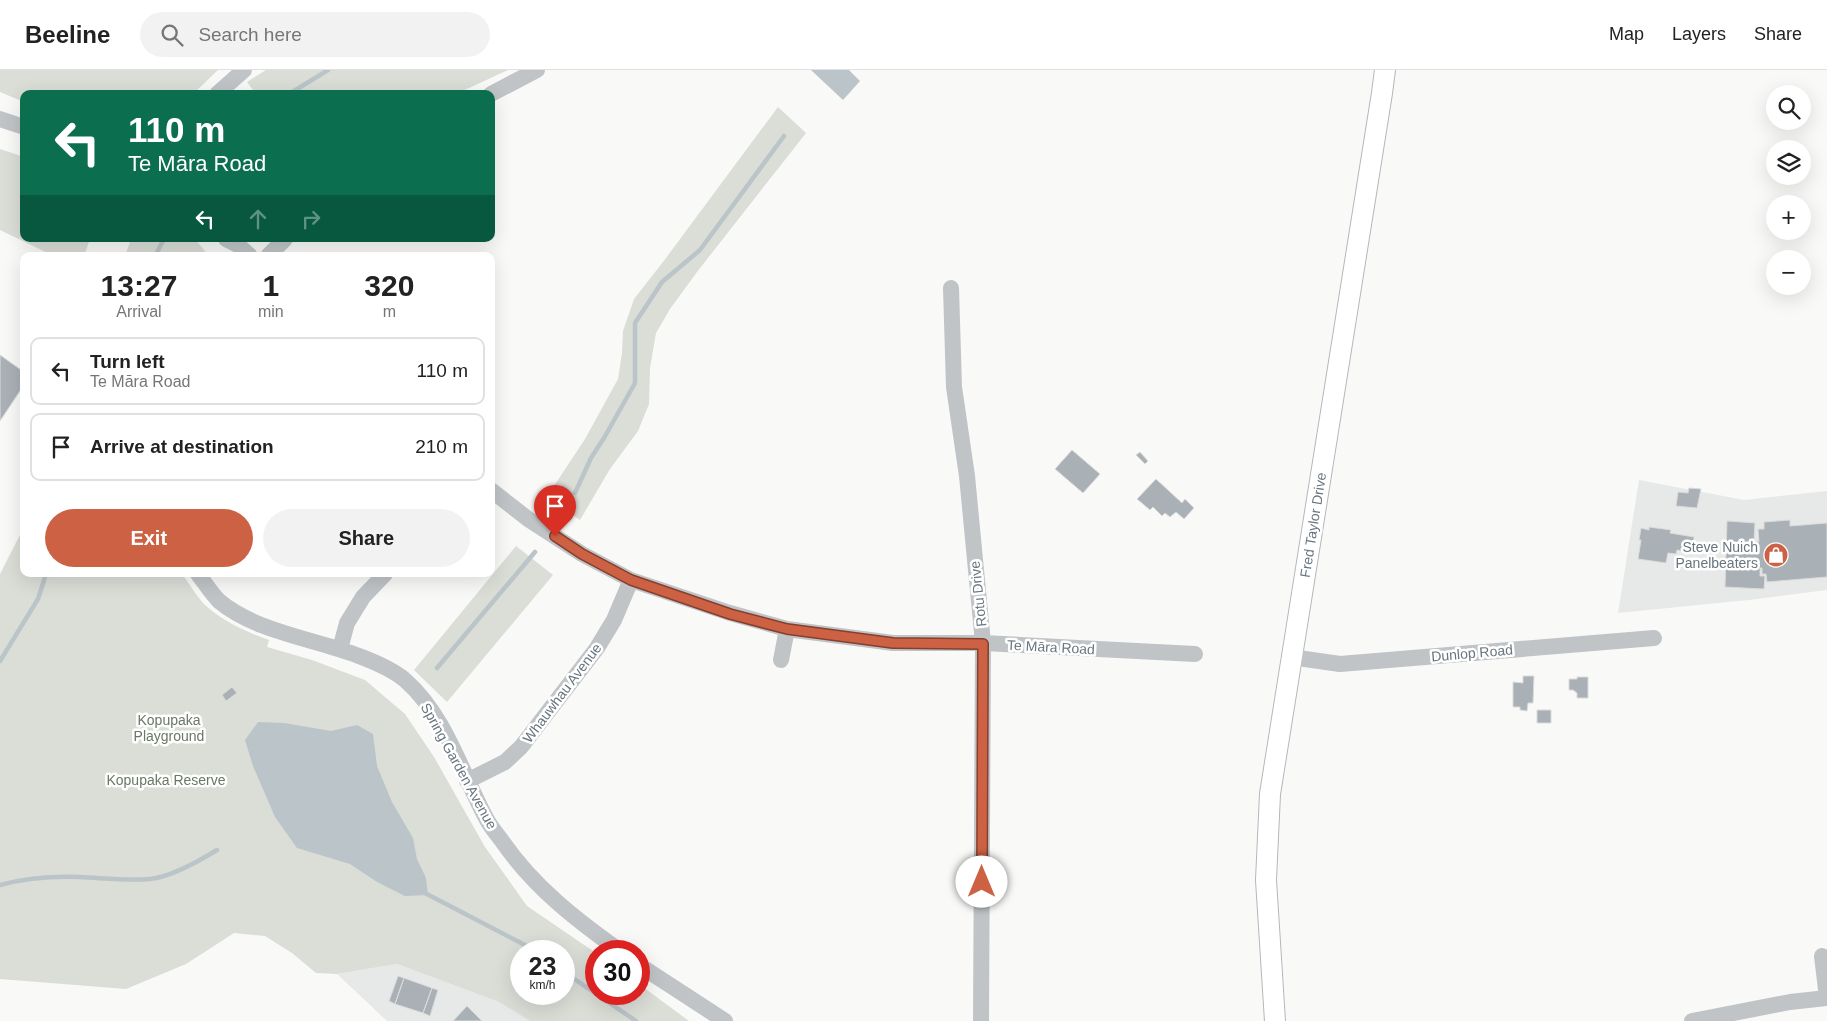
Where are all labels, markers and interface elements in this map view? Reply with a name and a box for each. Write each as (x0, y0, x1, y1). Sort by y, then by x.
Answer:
search box (140, 12, 490, 57)
text: Beeline (25, 21, 110, 48)
icon: search (158, 21, 186, 49)
text: Search here (198, 24, 302, 45)
text: Map (1609, 24, 1644, 44)
text: Layers (1672, 24, 1726, 44)
text: Share (1754, 24, 1802, 44)
map controls (1766, 85, 1811, 295)
button: search (1766, 85, 1811, 130)
icon: left (45, 110, 110, 175)
text: 110 m (128, 110, 225, 149)
button: layers (1766, 140, 1811, 185)
text: Te Māra Road (128, 151, 266, 176)
button: + (1766, 195, 1811, 240)
icon: left (191, 205, 219, 233)
icon: ahead (244, 205, 272, 233)
icon: right (297, 205, 325, 233)
button: − (1766, 250, 1811, 295)
text: 13:27 (101, 269, 177, 302)
text: 1 (262, 269, 279, 302)
text: 320 (364, 269, 414, 302)
text: Arrival (116, 303, 162, 320)
text: min (258, 303, 284, 320)
text: m (383, 303, 396, 320)
text: Turn left (90, 351, 165, 372)
icon: left (47, 357, 75, 385)
text: 110 m (417, 360, 468, 381)
text: Te Māra Road (90, 373, 191, 390)
icon: arrive (47, 433, 75, 461)
text: Arrive at destination (90, 436, 274, 457)
text: 210 m (415, 436, 468, 457)
street label: Fred Taylor Drive (1297, 471, 1329, 579)
pin (534, 485, 576, 536)
icon: arrive (541, 492, 569, 520)
button: Exit (45, 509, 253, 567)
button: Share (263, 509, 470, 567)
place label: Steve Nuich Panelbeaters (1675, 539, 1758, 571)
shop icon: Steve Nuich Panelbeaters (1763, 542, 1789, 568)
street label: Rotu Drive (967, 560, 989, 628)
street label: Te Māra Road (1007, 637, 1095, 657)
street label: Whauwhau Avenue (519, 640, 605, 746)
street label: Dunlop Road (1431, 641, 1513, 665)
street label: Spring Garden Avenue (418, 700, 500, 832)
park label: Kopupaka Playground (134, 712, 204, 744)
park label: Kopupaka Reserve (106, 772, 226, 788)
position arrow (955, 855, 1007, 907)
speed limit sign: 30 (585, 940, 650, 1005)
text: 23 (529, 952, 556, 980)
text: km/h (529, 978, 556, 992)

